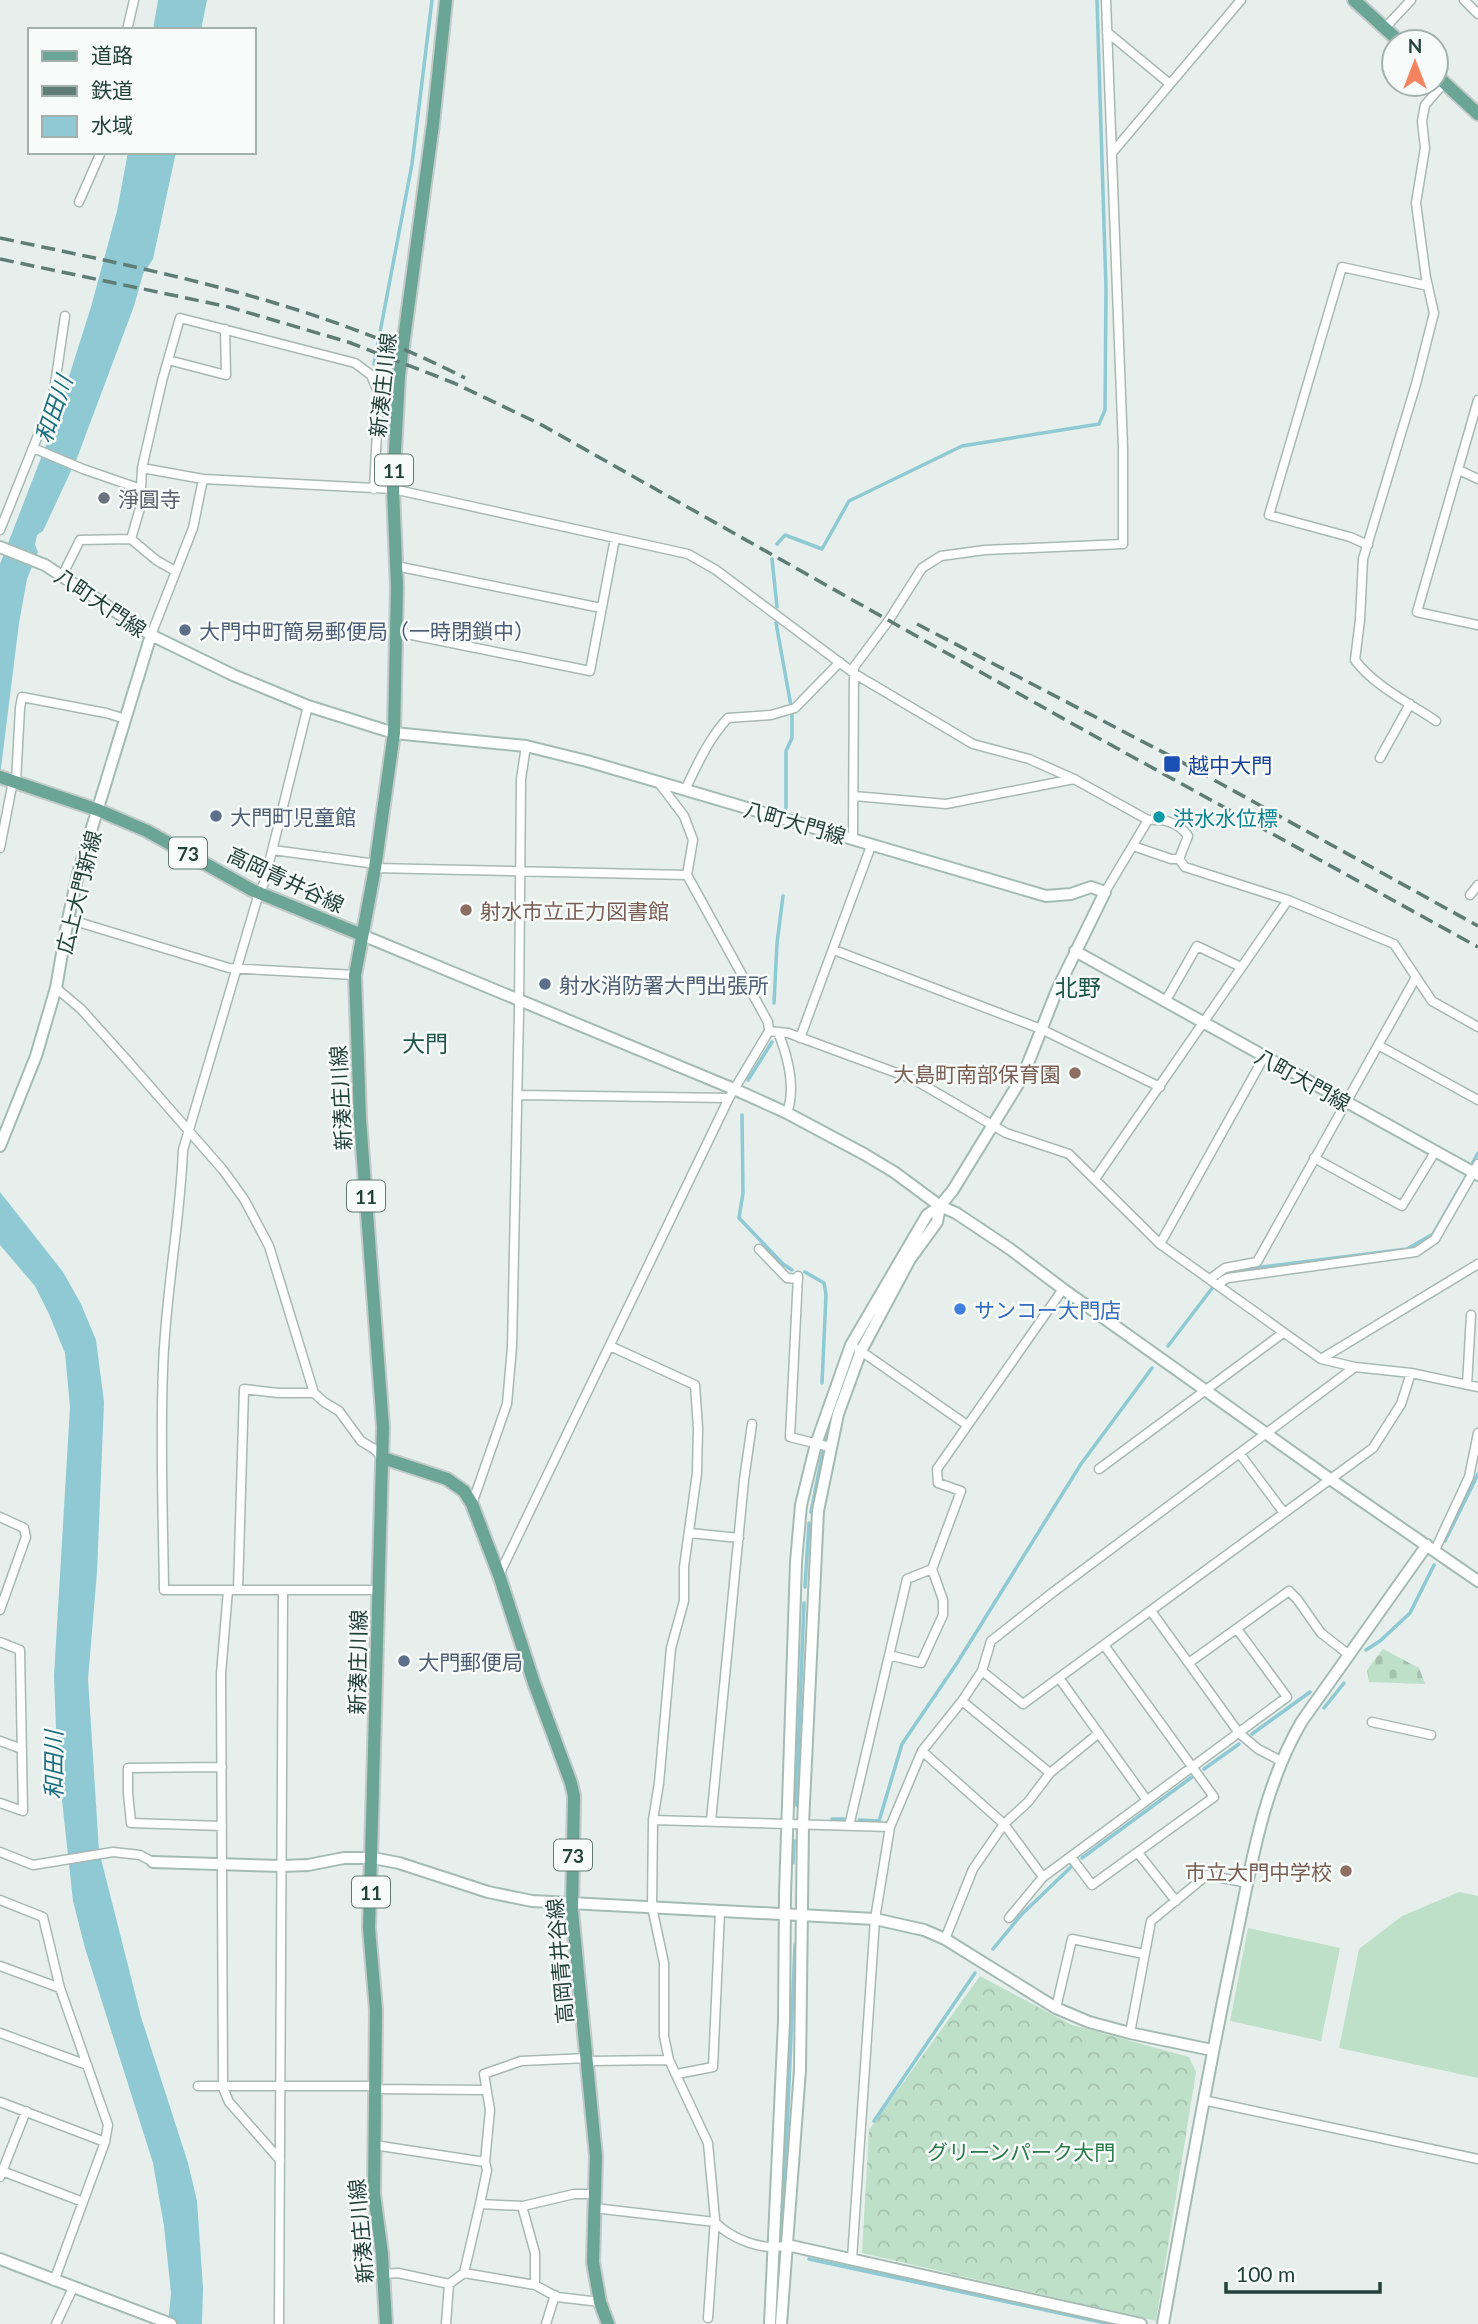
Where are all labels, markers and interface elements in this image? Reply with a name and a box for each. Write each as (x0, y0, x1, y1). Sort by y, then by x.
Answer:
legend (28, 28, 256, 154)
north arrow (1380, 28, 1450, 98)
text: N (1408, 34, 1422, 57)
text: 道路 (91, 42, 133, 67)
text: 鉄道 (91, 77, 133, 102)
text: 水域 (91, 112, 133, 137)
street label: 新湊庄川線 (364, 331, 400, 439)
water label: 和田川 (29, 369, 78, 446)
road number: 11 (375, 454, 413, 485)
place label: 淨圓寺 (118, 486, 181, 511)
marker: 淨圓寺 (96, 490, 112, 506)
street label: 八町大門線 (50, 562, 152, 642)
place label: 大門中町簡易郵便局（一時閉鎖中） (199, 618, 535, 643)
marker: 大門中町簡易郵便局（一時閉鎖中） (177, 622, 193, 638)
place label: 越中大門 (1188, 752, 1272, 777)
marker: 越中大門 (1162, 754, 1182, 774)
street label: 八町大門線 (741, 796, 849, 848)
place label: 大門町児童館 (230, 804, 356, 829)
place label: 洪水水位標 (1173, 805, 1278, 830)
marker: 大門町児童館 (208, 808, 224, 824)
marker: 洪水水位標 (1151, 809, 1167, 825)
street label: 広上大門新線 (51, 828, 105, 956)
road number: 73 (169, 838, 207, 868)
street label: 高岡青井谷線 (224, 841, 348, 917)
place label: 射水市立正力図書館 (480, 898, 669, 923)
marker: 射水市立正力図書館 (458, 902, 474, 918)
place label: 射水消防署大門出張所 (559, 972, 769, 997)
district label: 北野 (1055, 973, 1101, 1001)
marker: 射水消防署大門出張所 (537, 976, 553, 992)
district label: 大門 (402, 1029, 448, 1057)
street label: 八町大門線 (1251, 1043, 1355, 1115)
street label: 新湊庄川線 (325, 1045, 355, 1151)
place label: 大島町南部保育園 (893, 1061, 1061, 1086)
marker: 大島町南部保育園 (1067, 1065, 1083, 1081)
road number: 11 (347, 1180, 385, 1212)
place label: サンコー大門店 (974, 1297, 1121, 1322)
marker: サンコー大門店 (952, 1301, 968, 1317)
street label: 新湊庄川線 (344, 1609, 370, 1715)
place label: 大門郵便局 (418, 1649, 523, 1674)
marker: 大門郵便局 (396, 1653, 412, 1669)
water label: 和田川 (39, 1728, 67, 1800)
road number: 73 (554, 1840, 592, 1870)
place label: 市立大門中学校 (1185, 1859, 1332, 1884)
marker: 市立大門中学校 (1338, 1863, 1354, 1879)
road number: 11 (352, 1876, 390, 1908)
street label: 高岡青井谷線 (541, 1897, 577, 2025)
park label: グリーンパーク大門 (927, 2139, 1115, 2164)
street label: 新湊庄川線 (343, 2178, 377, 2284)
scale bar (1226, 2250, 1380, 2294)
text: 100 m (1236, 2261, 1295, 2286)

